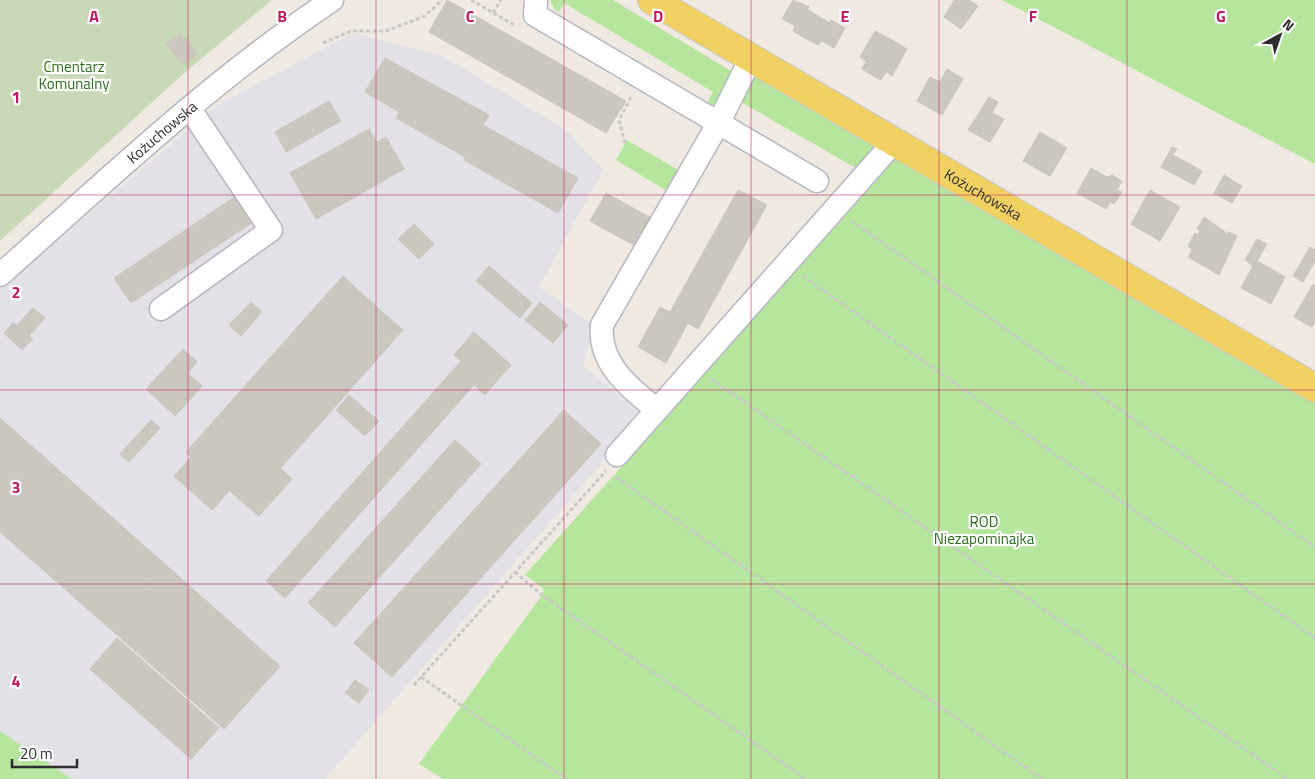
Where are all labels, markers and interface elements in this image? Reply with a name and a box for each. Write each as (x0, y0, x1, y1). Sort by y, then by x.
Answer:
text: A (89, 4, 99, 28)
text: B (277, 4, 287, 28)
text: C (466, 4, 475, 28)
text: D (653, 4, 663, 28)
text: E (841, 4, 850, 28)
text: F (1029, 4, 1038, 28)
text: G (1216, 4, 1226, 28)
north arrow (1255, 10, 1305, 60)
text: N (1278, 13, 1299, 36)
park label: Cmentarz Komunalny (39, 55, 109, 95)
text: 1 (12, 85, 20, 109)
street label: Kożuchowska (121, 95, 202, 169)
street label: Kożuchowska (940, 162, 1027, 226)
text: 2 (12, 280, 20, 304)
text: 3 (12, 475, 20, 499)
park label: ROD Niezapominajka (934, 510, 1035, 550)
text: 4 (12, 669, 21, 693)
scale bar (12, 736, 78, 768)
text: 20 m (20, 742, 53, 765)

